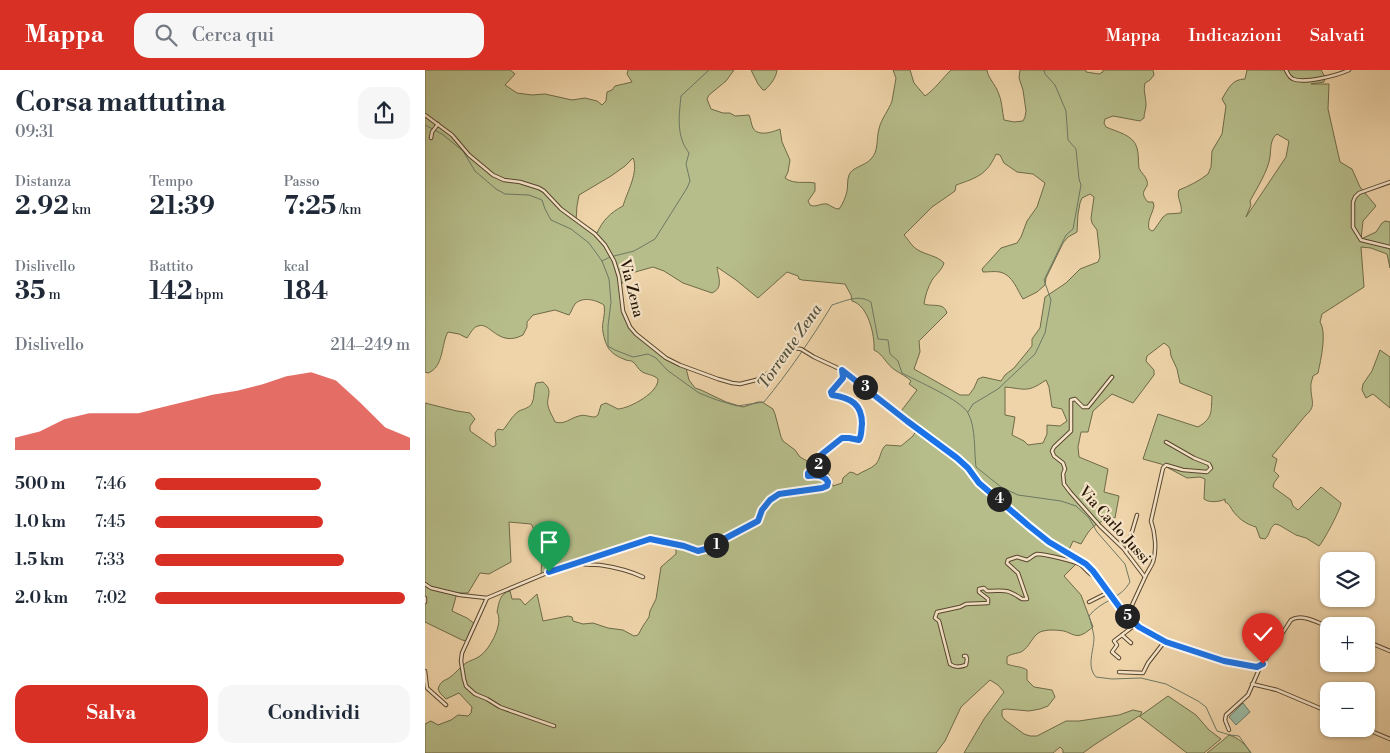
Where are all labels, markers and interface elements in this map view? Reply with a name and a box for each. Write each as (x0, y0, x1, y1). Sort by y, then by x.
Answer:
search box (134, 13, 484, 58)
text: Mappa (25, 20, 104, 50)
icon: search (152, 21, 180, 49)
text: Cerca qui (192, 23, 274, 47)
text: Mappa (1106, 24, 1160, 47)
text: Indicazioni (1188, 24, 1282, 47)
text: Salvati (1310, 24, 1365, 47)
text: Corsa mattutina (15, 85, 226, 120)
button: share (358, 87, 410, 139)
text: 09:31 (15, 122, 54, 142)
text: Distanza (15, 173, 71, 191)
text: Tempo (149, 173, 193, 191)
text: Passo (284, 173, 320, 191)
text: 2.92 (15, 191, 69, 222)
text: 21:39 (149, 191, 215, 222)
text: 7:25 (284, 191, 336, 222)
text: km (69, 201, 91, 219)
text: /km (336, 201, 361, 219)
street label: Via Zena (615, 256, 648, 320)
text: Dislivello (15, 258, 75, 276)
text: Battito (149, 258, 193, 276)
text: kcal (284, 258, 309, 276)
text: 35 (15, 276, 46, 307)
text: 142 (149, 276, 193, 307)
text: 184 (284, 276, 328, 307)
text: m (46, 286, 61, 304)
text: bpm (193, 286, 224, 304)
water label: Torrente Zena (753, 300, 827, 393)
text: Dislivello (15, 335, 84, 355)
text: 214–249 m (331, 335, 410, 355)
pin: 3 (853, 374, 877, 400)
text: 3 (861, 378, 870, 396)
pin: 2 (805, 452, 831, 478)
text: 2 (814, 456, 823, 474)
text: 500 m (15, 474, 65, 494)
text: 7:46 (95, 474, 126, 494)
street label: Via Carlo Jussi (1074, 482, 1155, 568)
pin: 4 (987, 486, 1011, 512)
text: 4 (995, 490, 1004, 508)
text: 1.0 km (15, 512, 66, 532)
text: 7:45 (95, 512, 125, 532)
pin (528, 521, 570, 572)
icon: arrive (535, 528, 563, 556)
pin: 1 (703, 532, 729, 558)
text: 1 (713, 536, 720, 554)
text: 1.5 km (15, 550, 64, 570)
text: 7:33 (95, 550, 125, 570)
map controls (1320, 552, 1375, 737)
button: layers (1320, 552, 1375, 607)
text: 2.0 km (15, 588, 68, 608)
text: 7:02 (95, 588, 126, 608)
pin: 5 (1115, 604, 1139, 628)
text: 5 (1123, 607, 1132, 625)
pin (1242, 613, 1284, 664)
button: + (1320, 617, 1375, 672)
icon: check (1249, 620, 1277, 648)
button: − (1320, 682, 1375, 737)
button: Salva (15, 685, 208, 743)
button: Condividi (218, 685, 410, 743)

